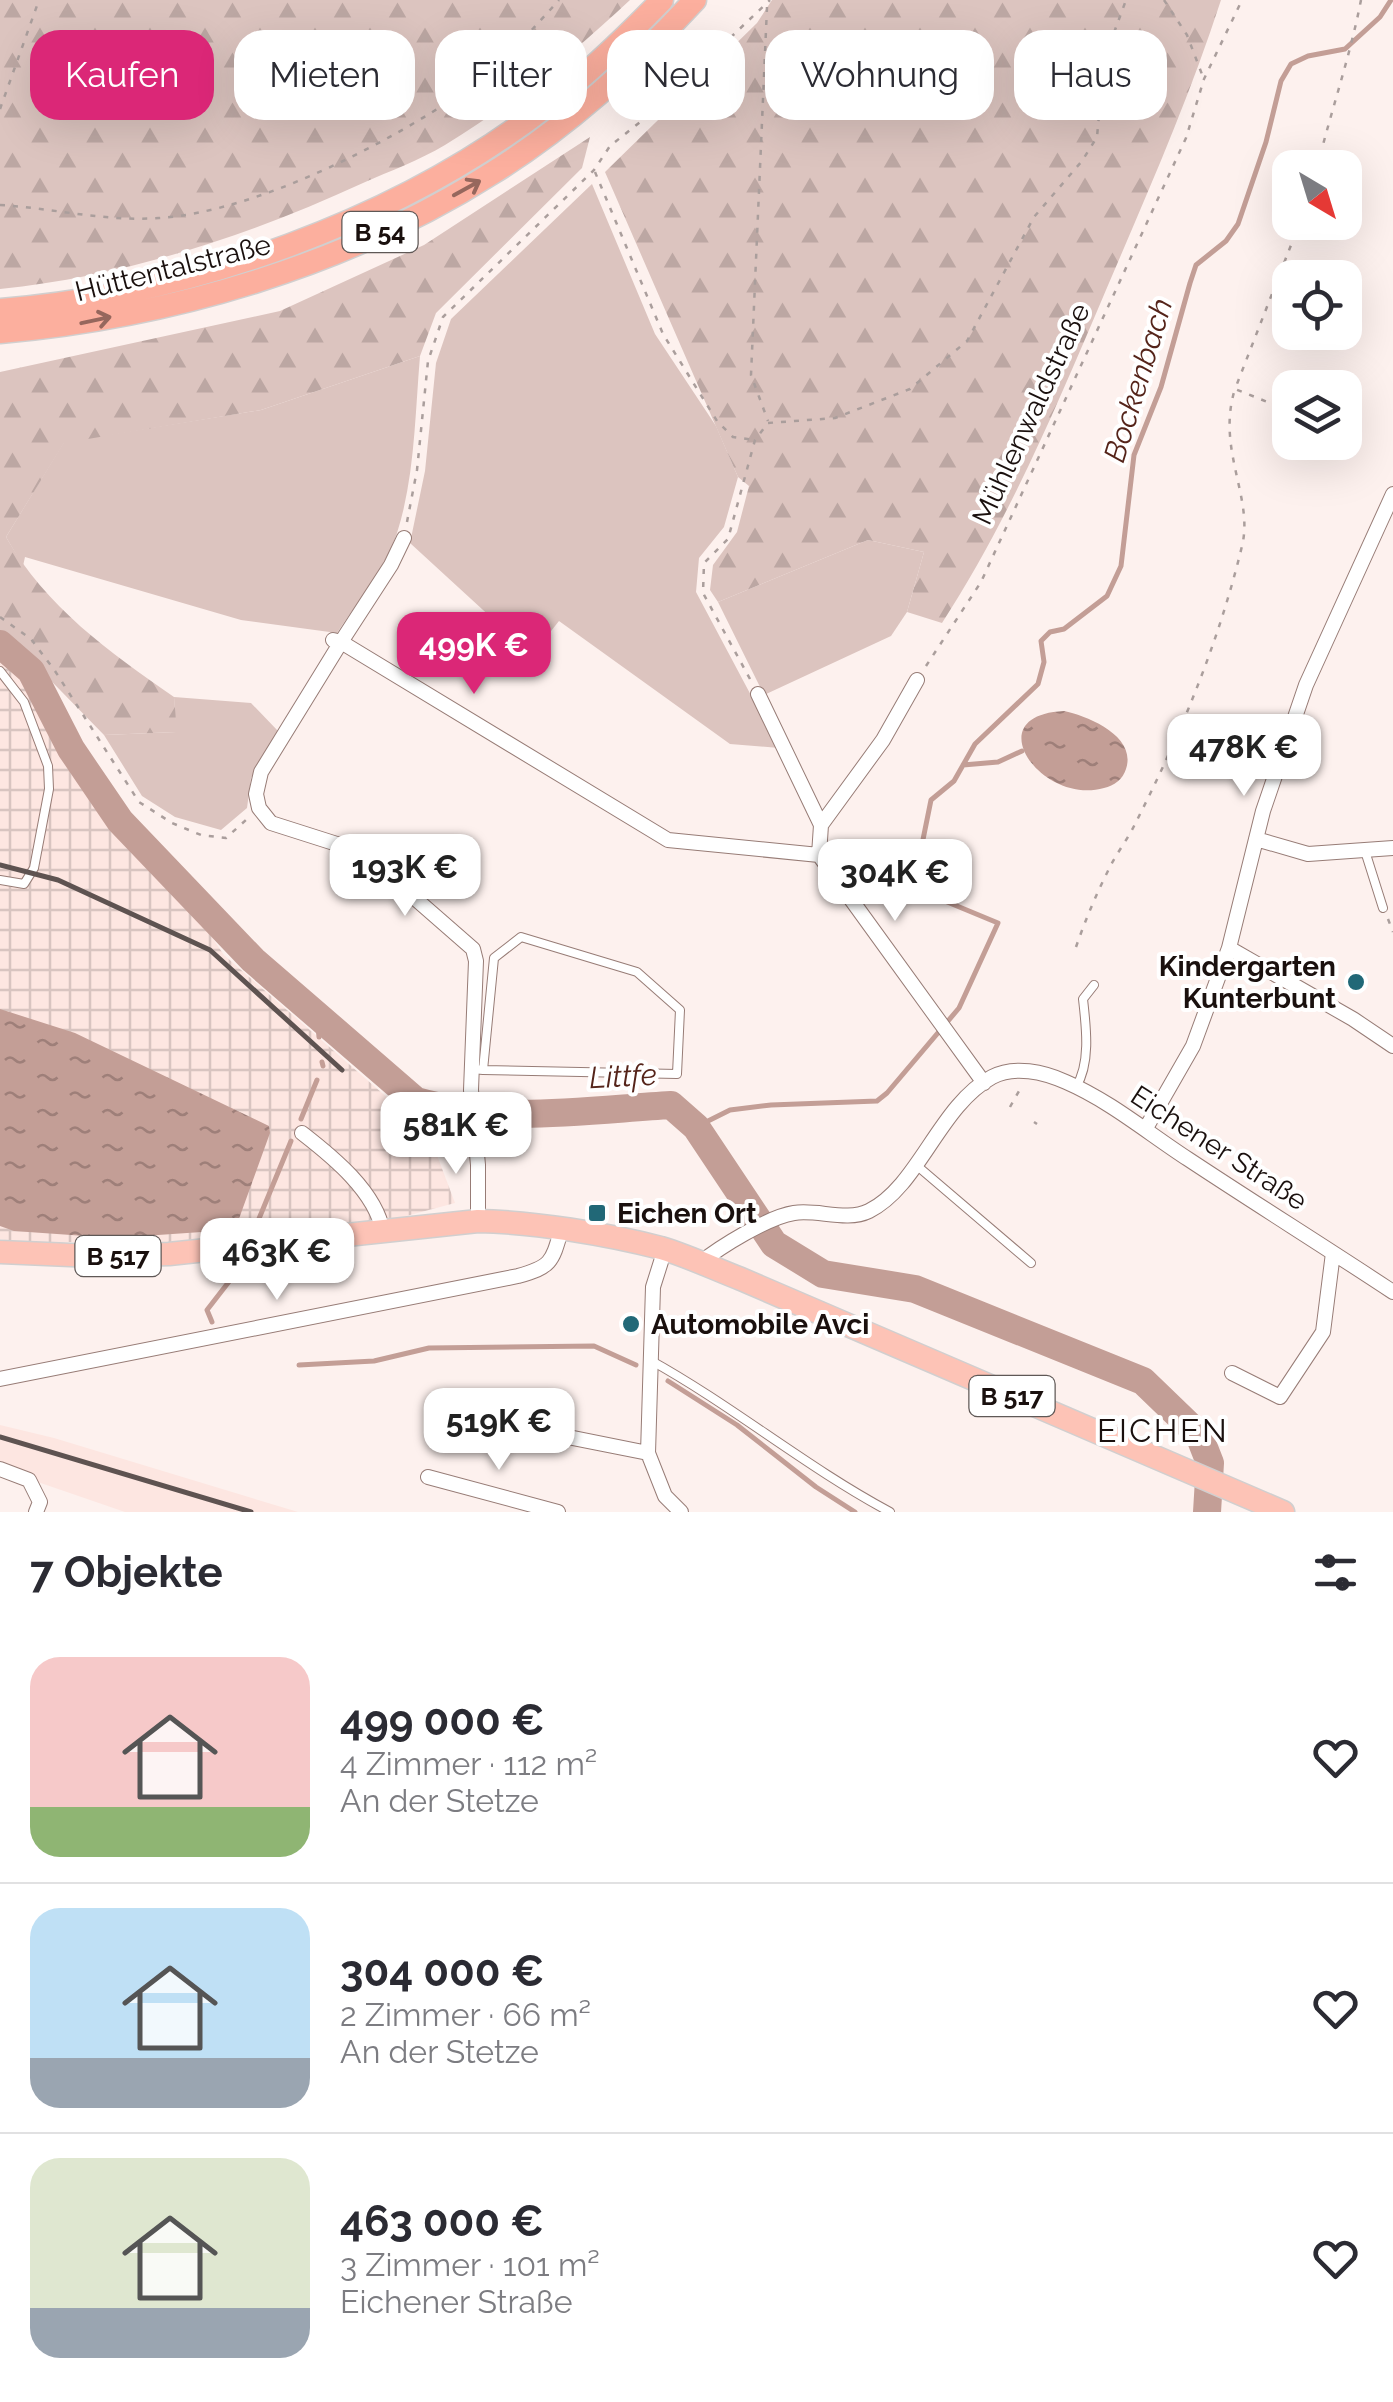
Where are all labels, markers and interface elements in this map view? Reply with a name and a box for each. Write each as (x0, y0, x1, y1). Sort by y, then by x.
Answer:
chip: Kaufen (30, 30, 214, 120)
chip: Mieten (234, 30, 415, 120)
chip: Filter (435, 30, 587, 120)
chip: Neu (607, 30, 745, 120)
chip: Wohnung (765, 30, 994, 120)
chip: Haus (1014, 30, 1167, 120)
north arrow (1272, 150, 1362, 240)
map controls (1272, 150, 1362, 460)
one-way arrow (451, 177, 481, 197)
road number: B 54 (342, 212, 418, 252)
street label: Hüttentalstraße (72, 228, 274, 308)
button: locate (1272, 260, 1362, 350)
water label: Bockenbach (1097, 294, 1179, 466)
street label: Mühlenwaldstraße (965, 298, 1097, 530)
one-way arrow (80, 309, 112, 328)
button: layers (1272, 370, 1362, 460)
pin: 499K € (393, 612, 555, 697)
text: 499K € (419, 626, 529, 663)
pin: 478K € (1163, 714, 1325, 799)
text: 478K € (1189, 728, 1299, 765)
pin: 193K € (324, 834, 486, 919)
pin: 304K € (814, 839, 976, 924)
text: 193K € (352, 848, 458, 885)
text: 304K € (840, 853, 950, 890)
place label: Kindergarten Kunterbunt (1159, 950, 1336, 1015)
marker: Kindergarten Kunterbunt (1345, 971, 1367, 993)
water label: Littfe (588, 1057, 658, 1095)
street label: Eichener Straße (1125, 1079, 1313, 1217)
pin: 581K € (375, 1092, 537, 1177)
text: 581K € (402, 1106, 510, 1143)
place label: Eichen Ort (617, 1197, 757, 1230)
marker: Eichen Ort (586, 1202, 608, 1224)
pin: 463K € (196, 1218, 358, 1303)
text: 463K € (222, 1232, 332, 1269)
road number: B 517 (76, 1236, 160, 1276)
place label: Automobile Avci (651, 1308, 870, 1341)
marker: Automobile Avci (620, 1313, 642, 1335)
road number: B 517 (970, 1376, 1054, 1416)
pin: 519K € (418, 1388, 580, 1473)
text: 519K € (446, 1402, 552, 1439)
district label: EICHEN (1097, 1412, 1229, 1449)
icon: filters (1308, 1545, 1363, 1600)
text: 7 Objekte (30, 1548, 223, 1597)
text: 499 000 € (340, 1696, 545, 1745)
icon: home (110, 1697, 230, 1817)
icon: heart (1308, 1730, 1363, 1785)
text: 4 Zimmer · 112 m² (340, 1745, 597, 1782)
text: An der Stetze (340, 1782, 539, 1819)
text: 304 000 € (340, 1947, 544, 1996)
icon: home (110, 1948, 230, 2068)
icon: heart (1308, 1981, 1363, 2036)
text: 2 Zimmer · 66 m² (340, 1996, 591, 2033)
text: An der Stetze (340, 2033, 539, 2070)
text: 463 000 € (340, 2197, 544, 2246)
icon: home (110, 2198, 230, 2318)
icon: heart (1308, 2231, 1363, 2286)
text: 3 Zimmer · 101 m² (340, 2246, 600, 2283)
text: Eichener Straße (340, 2283, 572, 2320)

